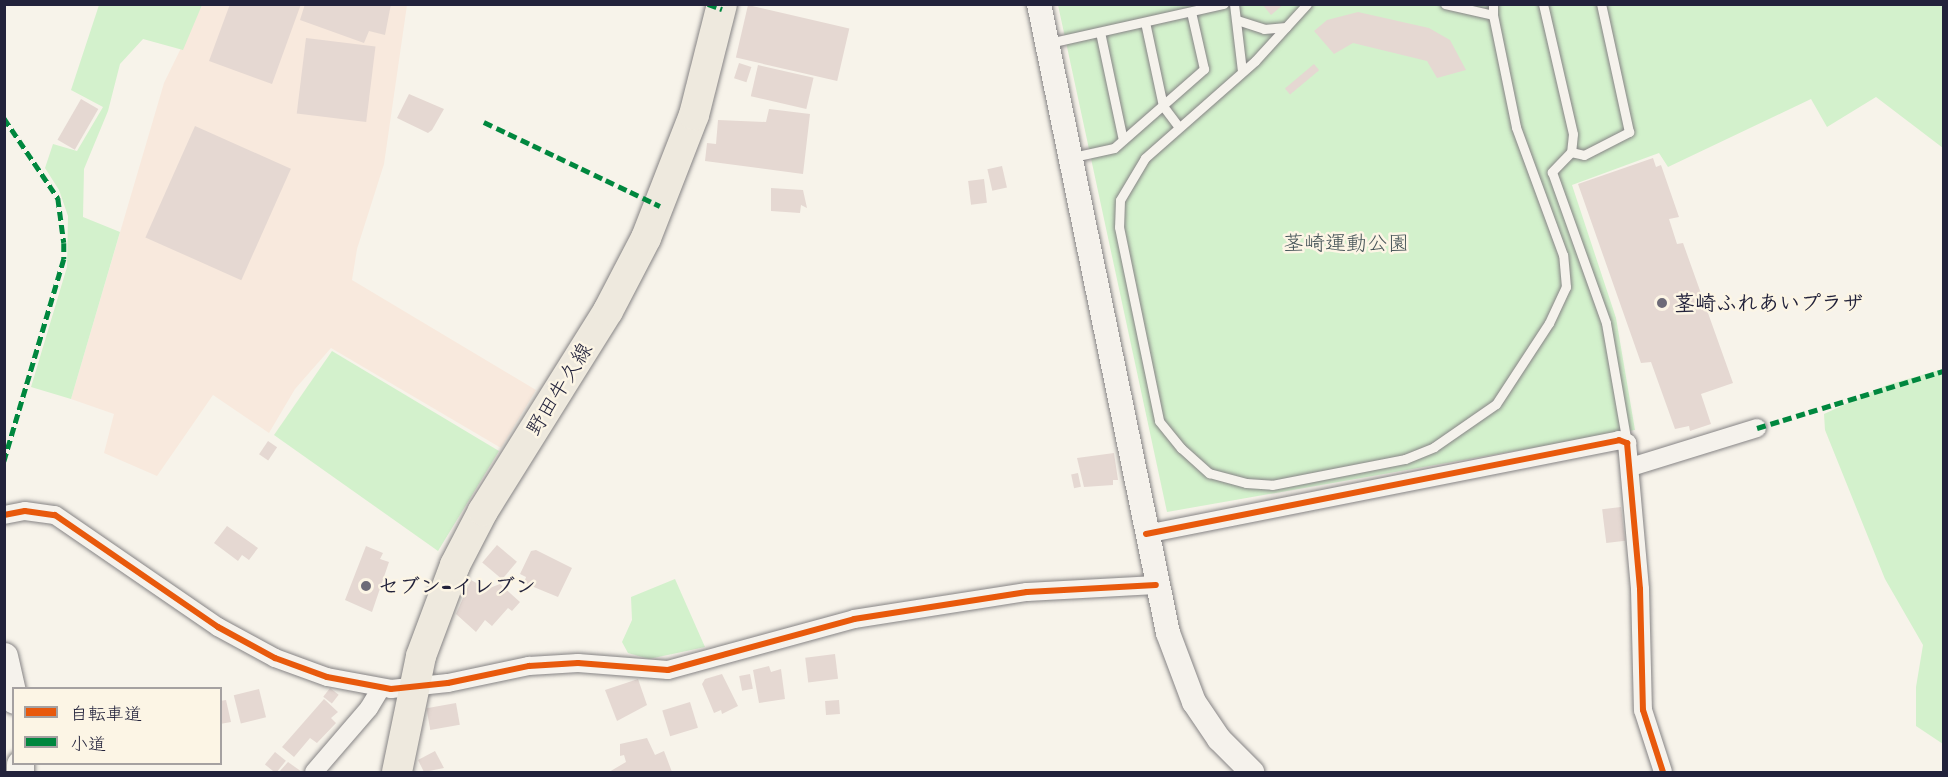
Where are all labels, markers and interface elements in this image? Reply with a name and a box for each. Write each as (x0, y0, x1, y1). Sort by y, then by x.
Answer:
park label: 茎崎運動公園 (1283, 230, 1409, 256)
place label: 茎崎ふれあいプラザ (1674, 290, 1863, 316)
marker: 茎崎ふれあいプラザ (1655, 296, 1669, 310)
street label: 野田牛久線 (520, 338, 598, 440)
place label: セブン-イレブン (378, 573, 536, 599)
marker: セブン-イレブン (359, 579, 373, 593)
legend (12, 687, 222, 765)
text: 自転車道 (70, 702, 142, 726)
text: 小道 (70, 732, 106, 756)

